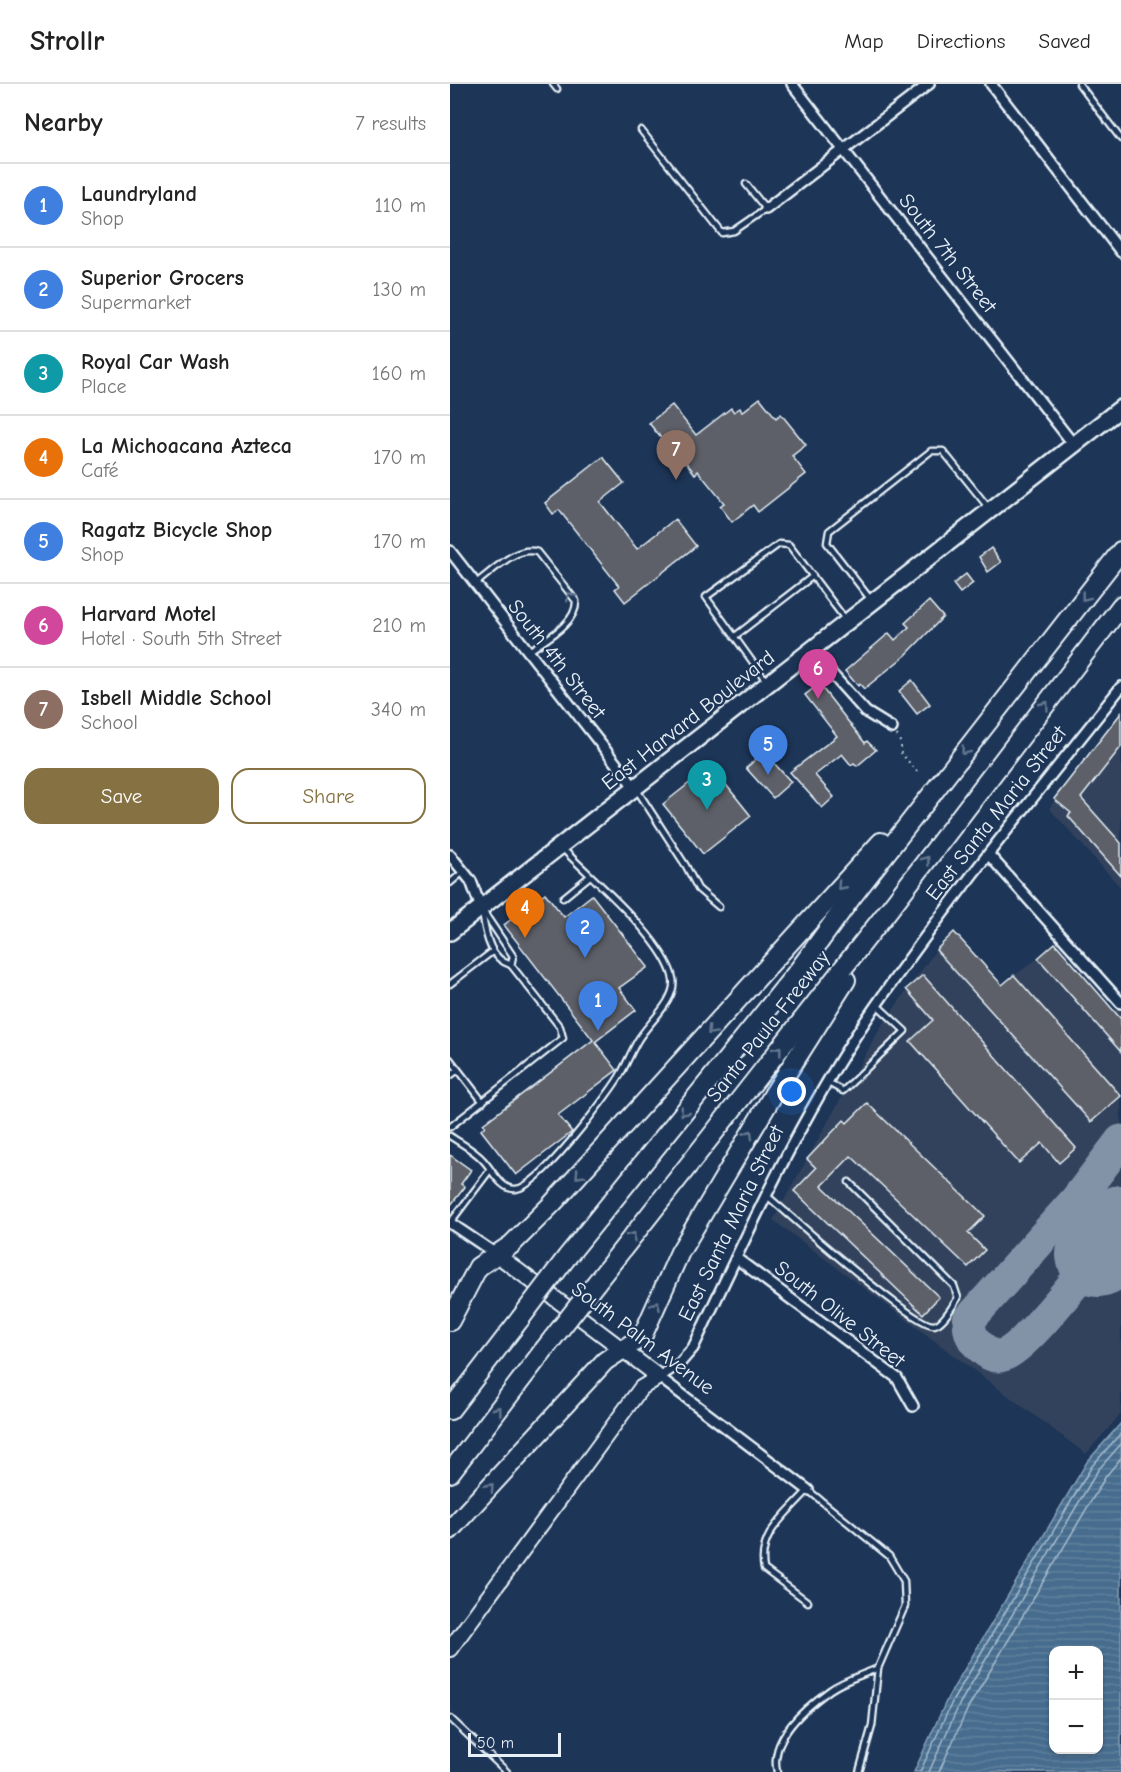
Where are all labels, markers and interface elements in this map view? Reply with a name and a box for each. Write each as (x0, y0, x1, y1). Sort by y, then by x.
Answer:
text: Strollr (30, 25, 104, 57)
text: Map (844, 29, 884, 53)
text: Directions (917, 29, 1006, 53)
text: Saved (1039, 29, 1091, 53)
text: Nearby (24, 108, 103, 138)
text: 7 results (355, 112, 426, 135)
text: Laundryland (81, 181, 197, 207)
street label: South 7th Street (894, 189, 1003, 318)
text: 1 (40, 194, 47, 217)
text: 110 m (375, 194, 426, 217)
text: Shop (81, 207, 124, 230)
text: Superior Grocers (81, 265, 244, 291)
text: 2 (39, 278, 48, 301)
text: 130 m (373, 278, 426, 301)
text: Supermarket (81, 291, 191, 314)
text: Royal Car Wash (81, 349, 230, 375)
text: 3 (39, 362, 48, 385)
text: 160 m (372, 362, 426, 385)
text: Place (81, 375, 127, 398)
pin: 7 (656, 430, 696, 480)
text: La Michoacana Azteca (81, 433, 292, 459)
text: 4 (39, 446, 48, 469)
text: 170 m (373, 446, 426, 469)
text: Café (81, 459, 119, 482)
text: Ragatz Bicycle Shop (81, 517, 272, 543)
text: 5 (38, 530, 49, 553)
text: 170 m (373, 530, 426, 553)
text: Shop (81, 543, 124, 566)
one-way arrow (1082, 590, 1093, 601)
one-way arrow (567, 592, 578, 603)
street label: South 4th Street (503, 595, 612, 724)
text: Harvard Motel (81, 601, 216, 627)
text: 6 (38, 614, 49, 637)
text: 210 m (372, 614, 426, 637)
text: Hotel · South 5th Street (81, 627, 281, 650)
street label: East Harvard Boulevard (597, 645, 779, 795)
pin: 6 (798, 650, 838, 699)
text: Isbell Middle School (81, 685, 272, 711)
text: 7 (39, 698, 48, 721)
text: 340 m (371, 698, 426, 721)
one-way arrow (1037, 701, 1048, 712)
text: School (81, 711, 138, 734)
street label: East Santa Maria Street (921, 720, 1072, 905)
pin: 5 (748, 726, 788, 775)
one-way arrow (962, 744, 973, 755)
pin: 3 (688, 760, 726, 810)
button: Save (24, 768, 219, 824)
button: Share (231, 768, 426, 824)
one-way arrow (919, 856, 930, 867)
one-way arrow (837, 879, 848, 890)
pin: 4 (506, 888, 544, 938)
pin: 2 (566, 908, 604, 958)
street label: Santa Paula Freeway (701, 945, 835, 1107)
pin: 1 (578, 982, 618, 1031)
one-way arrow (707, 1025, 718, 1035)
one-way arrow (770, 1045, 781, 1056)
your location (777, 1077, 806, 1106)
one-way arrow (681, 1105, 692, 1116)
street label: East Santa Maria Street (673, 1120, 789, 1325)
one-way arrow (742, 1130, 754, 1140)
one-way arrow (575, 1167, 586, 1178)
one-way arrow (625, 1232, 636, 1243)
street label: South Olive Street (770, 1256, 911, 1373)
street label: South Palm Avenue (567, 1277, 719, 1399)
one-way arrow (649, 1301, 661, 1312)
one-way arrow (491, 1406, 502, 1417)
one-way arrow (482, 1483, 493, 1494)
map controls (1049, 1646, 1103, 1754)
button: + (1049, 1646, 1103, 1700)
button: − (1049, 1700, 1103, 1754)
scale bar (468, 1730, 561, 1758)
text: 50 m (477, 1734, 514, 1752)

